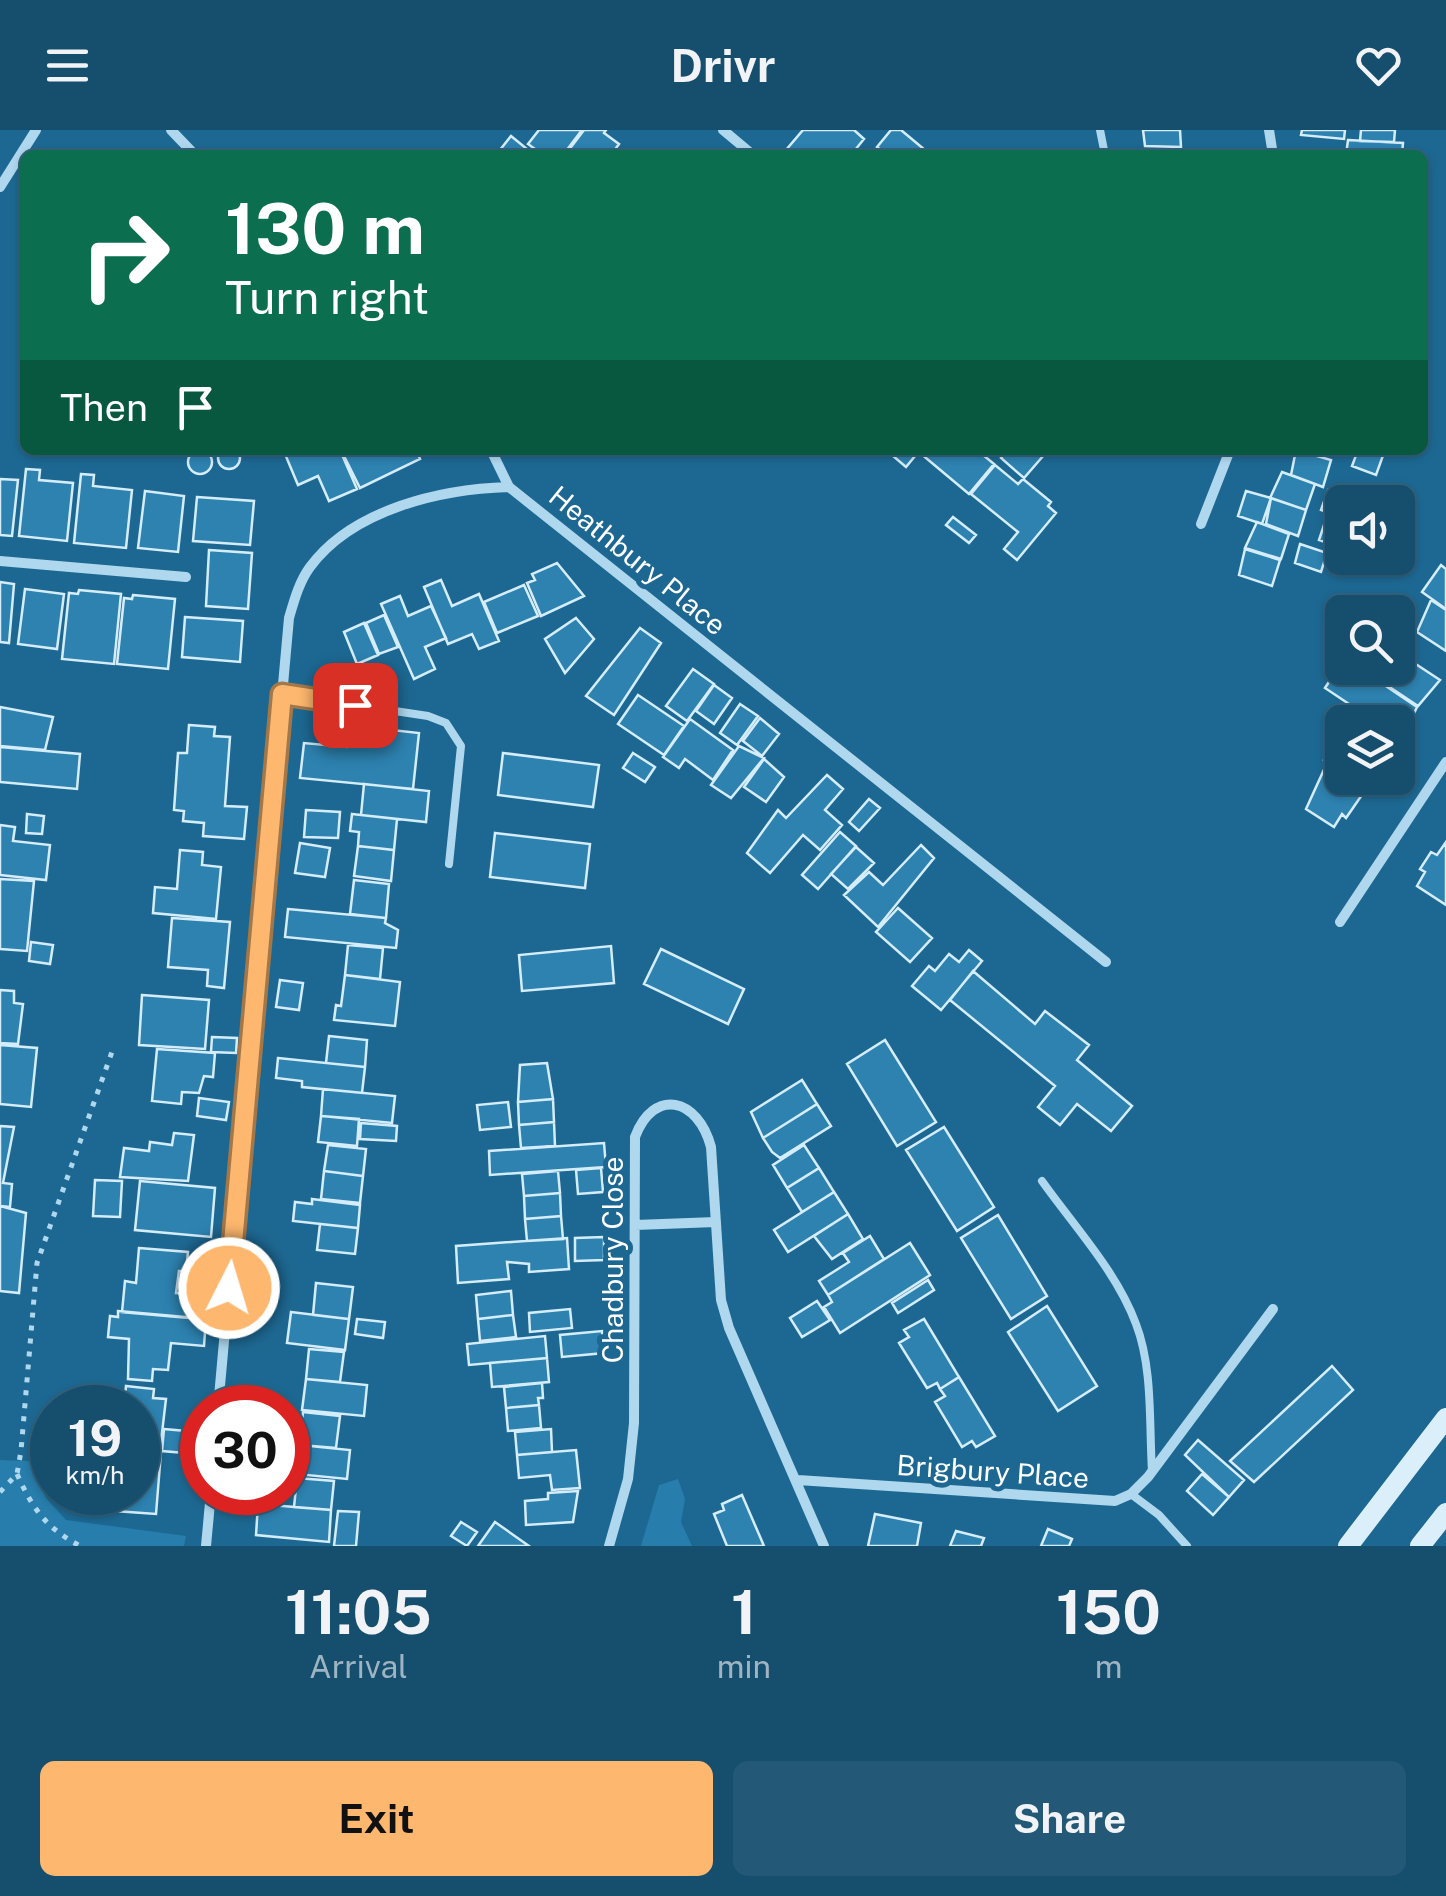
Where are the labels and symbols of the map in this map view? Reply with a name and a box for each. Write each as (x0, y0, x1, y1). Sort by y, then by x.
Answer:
street label: Heathbury Place (543, 479, 733, 641)
pin (313, 663, 398, 748)
street label: Chadbury Close (596, 1157, 629, 1363)
position arrow (177, 1236, 281, 1340)
speed limit sign: 30 (180, 1385, 310, 1515)
street label: Brigbury Place (896, 1448, 1090, 1494)

